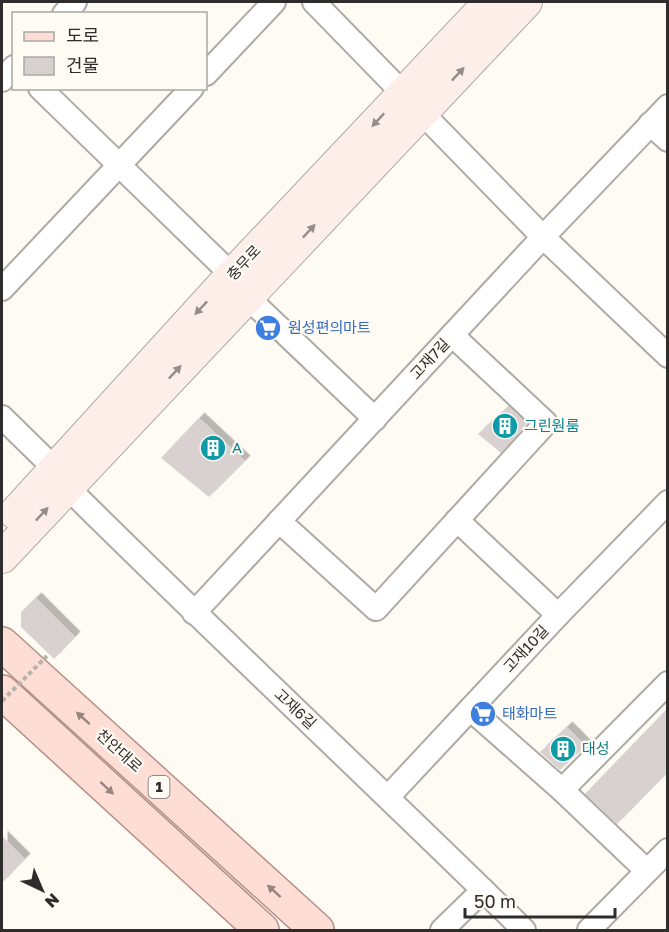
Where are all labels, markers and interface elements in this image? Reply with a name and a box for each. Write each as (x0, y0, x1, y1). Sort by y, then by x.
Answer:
legend (12, 12, 207, 90)
text: 도로 (66, 24, 99, 46)
text: 건물 (66, 54, 99, 76)
one-way arrow (450, 67, 464, 81)
one-way arrow (372, 112, 385, 127)
one-way arrow (302, 223, 316, 238)
street label: 충무로 (223, 241, 264, 284)
one-way arrow (195, 301, 209, 315)
supermarket icon: 원성편의마트 (253, 313, 283, 343)
place label: 원성편의마트 (288, 318, 371, 336)
street label: 고재7길 (406, 334, 453, 383)
one-way arrow (168, 366, 182, 380)
building icon: 그린원룸 (490, 411, 520, 441)
place label: 그린원룸 (524, 416, 579, 434)
building icon: A (198, 433, 228, 463)
place label: A (232, 438, 242, 456)
one-way arrow (34, 508, 48, 522)
street label: 고재10길 (499, 621, 552, 676)
street label: 고재6길 (271, 684, 320, 732)
supermarket icon: 태화마트 (468, 699, 498, 729)
place label: 태화마트 (502, 704, 557, 722)
one-way arrow (76, 712, 91, 725)
street label: 천안대로 (93, 725, 146, 775)
building icon: 대성 (548, 734, 578, 764)
place label: 대성 (582, 739, 610, 757)
road number: 1 (148, 776, 170, 798)
one-way arrow (99, 781, 114, 795)
north arrow (12, 860, 72, 920)
scale bar (465, 881, 615, 919)
one-way arrow (267, 885, 282, 898)
text: N (41, 889, 64, 912)
text: 50 m (474, 890, 516, 912)

